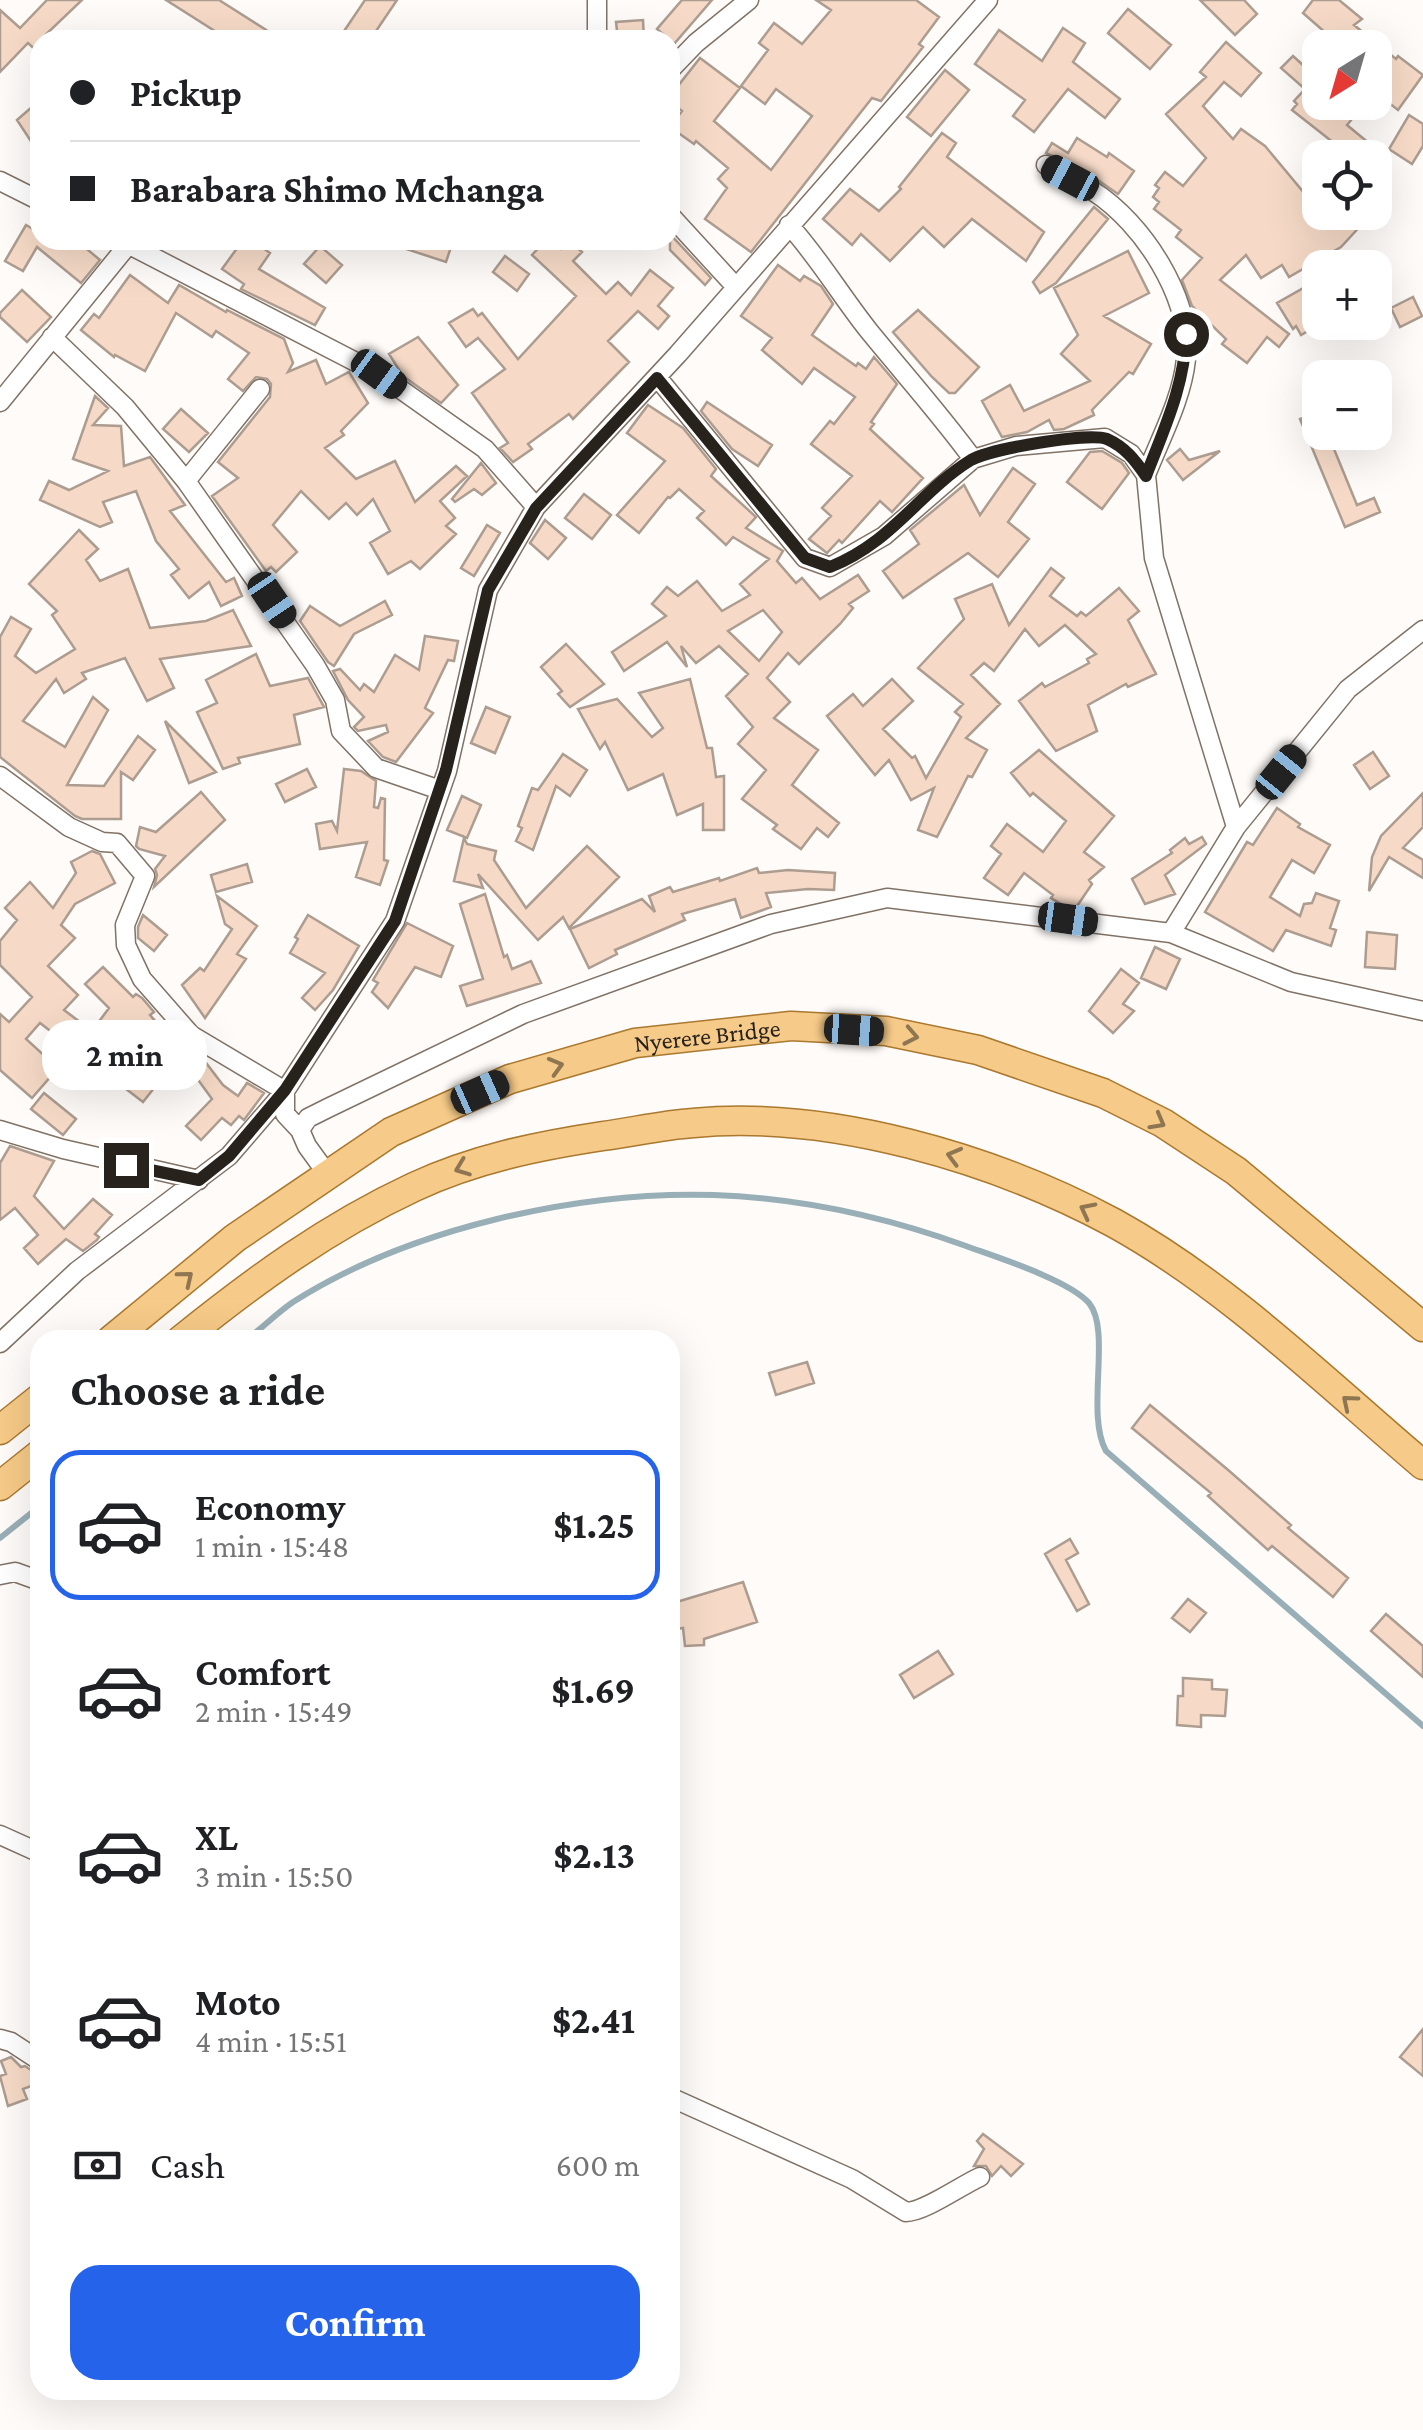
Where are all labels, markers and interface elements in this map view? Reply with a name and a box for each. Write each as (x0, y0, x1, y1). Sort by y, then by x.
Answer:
north arrow (1302, 30, 1392, 120)
map controls (1302, 30, 1392, 450)
text: Pickup (130, 72, 242, 114)
button: locate (1302, 140, 1392, 230)
car (1036, 151, 1104, 205)
text: Barabara Shimo Mchanga (130, 168, 544, 210)
button: + (1302, 250, 1392, 340)
route start (1164, 312, 1209, 357)
car (346, 344, 412, 404)
button: − (1302, 360, 1392, 450)
car (243, 567, 301, 633)
car (1250, 739, 1312, 805)
car (1036, 900, 1100, 938)
car (823, 1013, 885, 1047)
street label: Nyerere Bridge (633, 1014, 782, 1057)
callout: 2 min (44, 1020, 208, 1090)
one-way arrow (902, 1025, 919, 1046)
text: 2 min (86, 1037, 163, 1073)
one-way arrow (547, 1056, 564, 1077)
car (446, 1066, 514, 1118)
one-way arrow (1148, 1109, 1166, 1129)
route end (104, 1143, 149, 1188)
one-way arrow (946, 1147, 963, 1168)
one-way arrow (455, 1156, 472, 1177)
one-way arrow (1080, 1203, 1098, 1222)
one-way arrow (175, 1272, 193, 1290)
text: Choose a ride (70, 1365, 325, 1415)
one-way arrow (1342, 1395, 1360, 1413)
icon: car (75, 1480, 165, 1570)
text: Economy (195, 1486, 345, 1528)
text: $1.25 (553, 1504, 635, 1546)
text: 1 min · 15:48 (195, 1528, 349, 1564)
icon: car (75, 1645, 165, 1735)
text: Comfort (195, 1651, 331, 1693)
text: $1.69 (551, 1669, 635, 1711)
text: 2 min · 15:49 (195, 1693, 353, 1729)
icon: car (75, 1810, 165, 1900)
text: XL (195, 1816, 238, 1858)
text: $2.13 (553, 1834, 635, 1876)
text: 3 min · 15:50 (195, 1858, 353, 1894)
icon: car (75, 1975, 165, 2065)
text: Moto (195, 1981, 281, 2023)
text: $2.41 (552, 1999, 635, 2041)
text: 4 min · 15:51 (195, 2023, 347, 2059)
icon: cash (70, 2138, 125, 2193)
text: Cash (150, 2144, 225, 2186)
text: 600 m (556, 2147, 640, 2183)
button: Confirm (70, 2265, 640, 2380)

